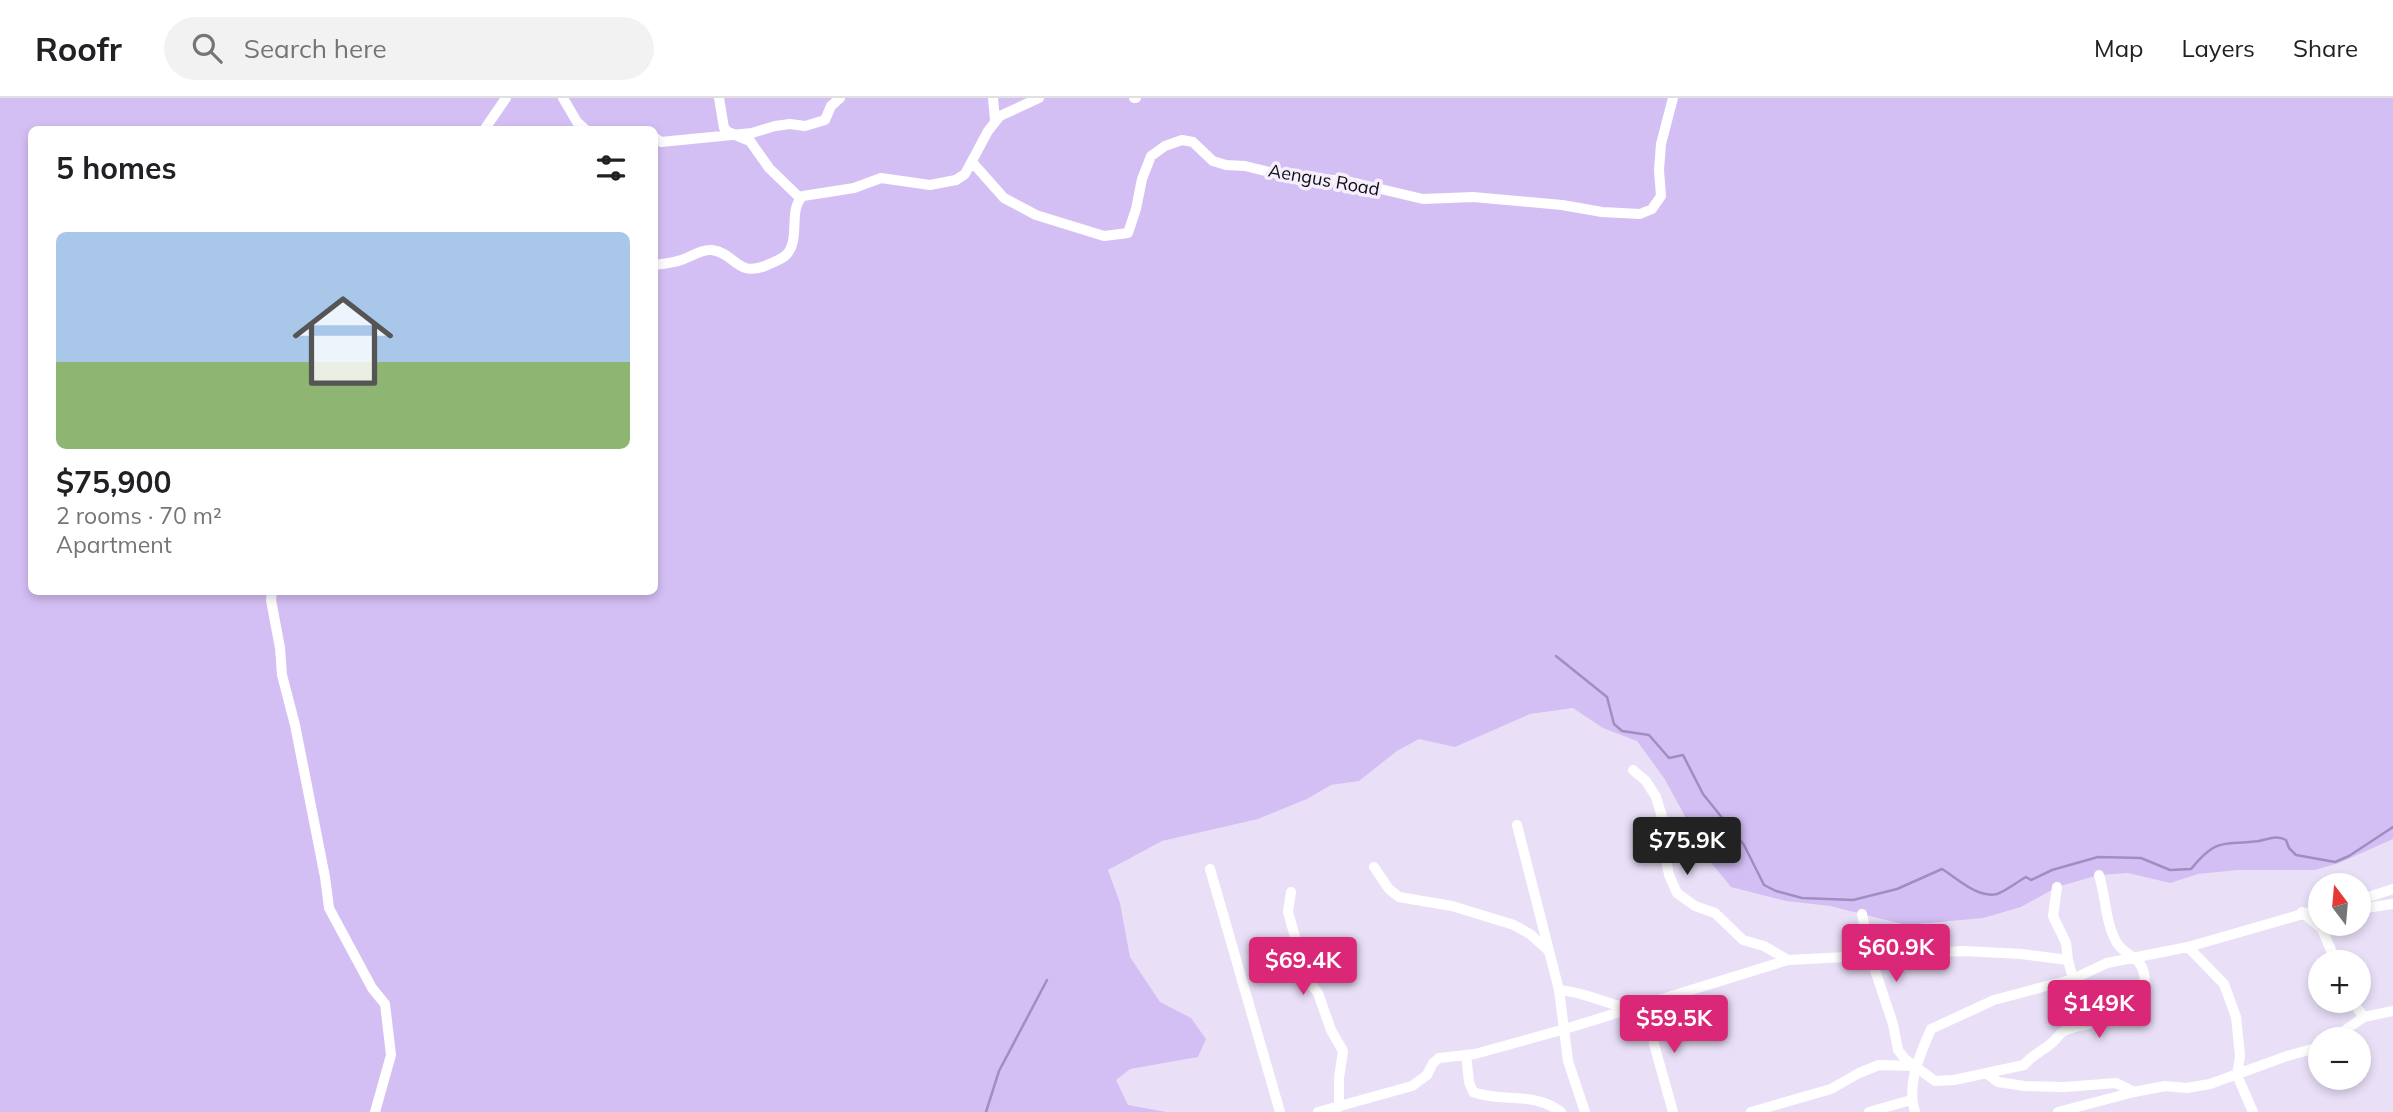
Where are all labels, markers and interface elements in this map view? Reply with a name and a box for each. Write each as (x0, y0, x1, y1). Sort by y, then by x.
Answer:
search box (164, 17, 654, 80)
text: Roofr (35, 28, 122, 69)
icon: search (188, 29, 226, 67)
text: Search here (244, 32, 387, 65)
text: Map (2094, 33, 2143, 63)
text: Layers (2181, 33, 2255, 63)
text: Share (2293, 33, 2358, 63)
text: 5 homes (56, 149, 177, 187)
icon: filters (592, 149, 630, 187)
street label: Aengus Road (1267, 158, 1381, 201)
icon: home (280, 278, 406, 404)
text: $75,900 (56, 463, 171, 501)
text: 2 rooms · 70 m² (56, 501, 222, 530)
text: Apartment (56, 530, 172, 559)
pin: $75.9K (1630, 818, 1744, 877)
text: $75.9K (1649, 825, 1725, 854)
north arrow (2308, 873, 2371, 936)
map controls (2308, 873, 2371, 1090)
pin: $60.9K (1839, 924, 1953, 984)
text: $60.9K (1858, 932, 1934, 961)
pin: $69.4K (1246, 937, 1360, 997)
text: $69.4K (1265, 945, 1341, 974)
button: + (2308, 950, 2371, 1013)
pin: $149K (2050, 981, 2148, 1040)
text: $149K (2064, 988, 2134, 1017)
pin: $59.5K (1617, 996, 1731, 1055)
text: $59.5K (1636, 1003, 1712, 1032)
button: − (2308, 1027, 2371, 1090)

